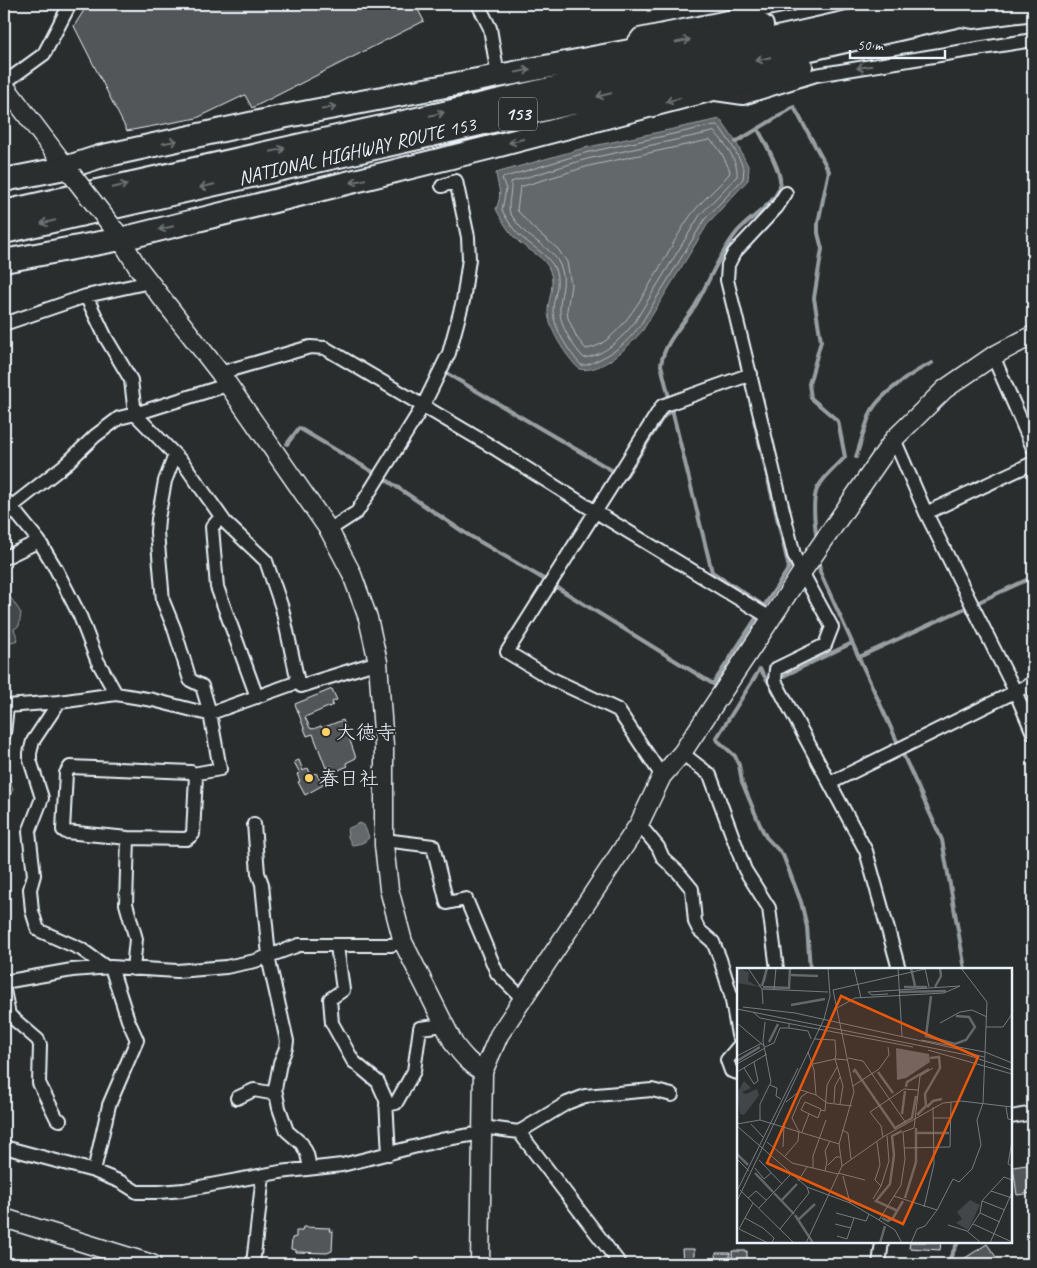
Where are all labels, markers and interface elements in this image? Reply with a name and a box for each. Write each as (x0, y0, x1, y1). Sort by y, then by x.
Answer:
scale bar (850, 28, 944, 60)
one-way arrow (675, 36, 691, 46)
text: 50 m (857, 36, 884, 55)
one-way arrow (755, 55, 771, 64)
one-way arrow (857, 63, 873, 73)
one-way arrow (515, 66, 531, 76)
one-way arrow (597, 91, 613, 100)
one-way arrow (666, 96, 682, 105)
road number: 153 (499, 98, 537, 130)
one-way arrow (321, 103, 337, 113)
one-way arrow (428, 109, 444, 119)
street label: NATIONAL HIGHWAY ROUTE 153 (236, 111, 480, 191)
one-way arrow (162, 137, 178, 146)
one-way arrow (508, 137, 524, 146)
one-way arrow (270, 145, 286, 154)
one-way arrow (351, 176, 367, 186)
one-way arrow (111, 181, 127, 190)
one-way arrow (199, 182, 215, 191)
one-way arrow (41, 218, 57, 227)
one-way arrow (159, 224, 175, 233)
place label: 大徳寺 (336, 720, 396, 745)
marker: 大徳寺 (320, 726, 332, 738)
place label: 春日社 (319, 766, 379, 791)
marker: 春日社 (303, 772, 315, 784)
inset map (737, 968, 1012, 1243)

